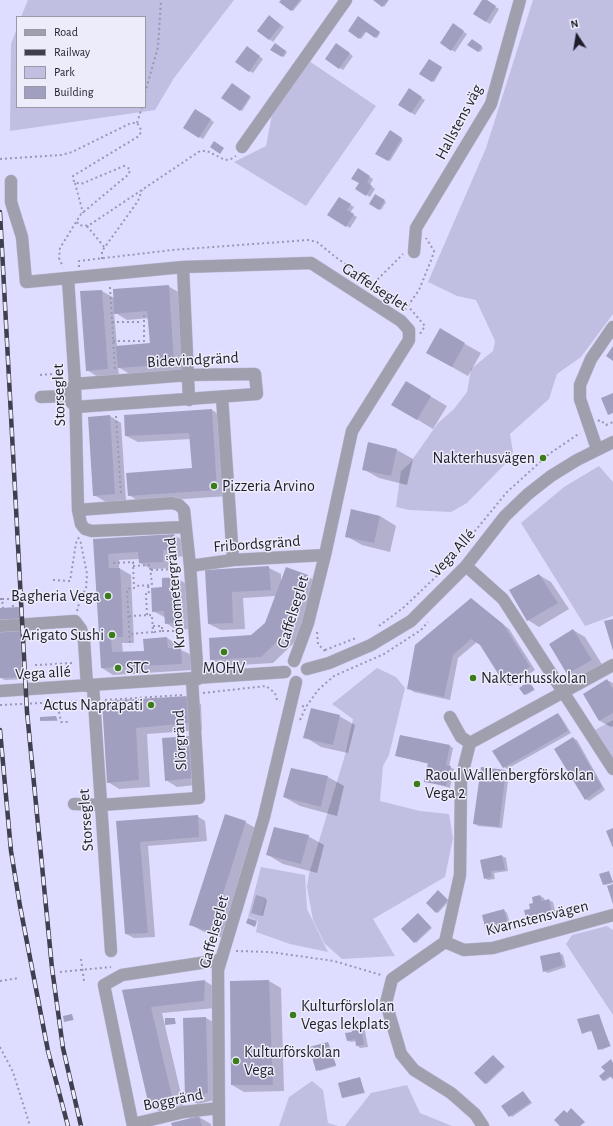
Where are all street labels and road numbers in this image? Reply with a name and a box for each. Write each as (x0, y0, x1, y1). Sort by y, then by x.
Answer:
street label: Hallstens väg (431, 81, 487, 163)
street label: Gaffelseglet (338, 259, 412, 315)
street label: Bidevindgränd (147, 348, 239, 372)
street label: Storseglet (48, 363, 70, 427)
street label: Vega Allé (427, 525, 479, 581)
street label: Fribordsgränd (213, 531, 301, 557)
street label: Kronometergränd (161, 537, 189, 649)
street label: Gaffelseglet (273, 573, 313, 651)
street label: Vega allé (15, 662, 71, 684)
street label: Slörgränd (169, 709, 191, 771)
street label: Storseglet (74, 788, 98, 852)
street label: Gaffelseglet (195, 893, 233, 971)
street label: Kvarnstensvägen (484, 896, 590, 940)
street label: Boggränd (141, 1085, 205, 1115)

